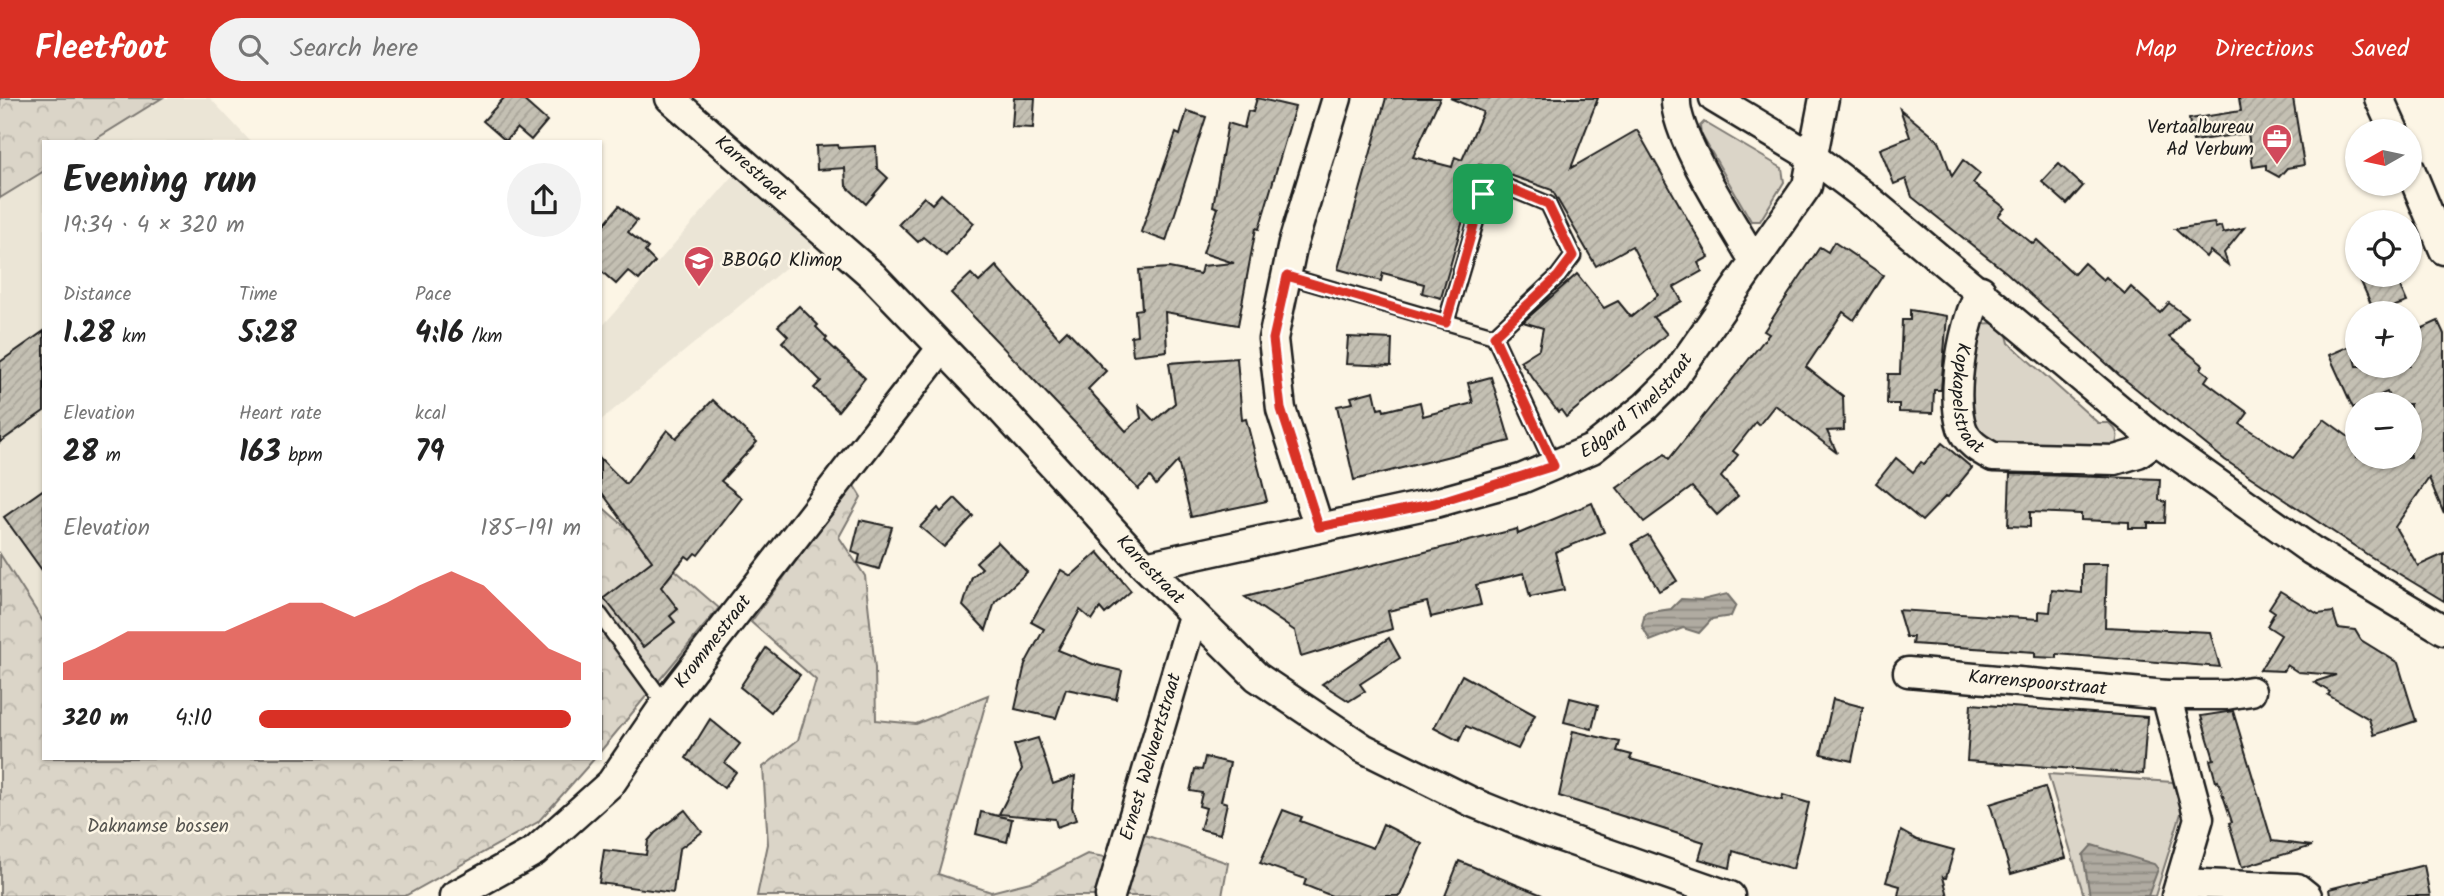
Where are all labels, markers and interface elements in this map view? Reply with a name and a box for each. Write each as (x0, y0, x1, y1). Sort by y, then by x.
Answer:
search box (210, 18, 700, 81)
text: Fleetfoot (35, 23, 168, 76)
text: Search here (290, 28, 418, 70)
icon: search (234, 30, 272, 68)
text: Map (2135, 30, 2177, 69)
text: Directions (2215, 30, 2314, 69)
text: Saved (2352, 30, 2409, 69)
place label: Vertaalbureau Ad Verbum (2147, 113, 2254, 165)
north arrow (2345, 119, 2422, 196)
map controls (2345, 119, 2422, 469)
office icon: Vertaalbureau Ad Verbum (2260, 122, 2294, 166)
street label: Karrestraat (707, 128, 794, 209)
text: Evening run (63, 152, 257, 212)
button: share (507, 163, 581, 237)
pin (1453, 164, 1513, 224)
icon: arrive (1464, 175, 1502, 213)
text: 19:34 · 4 × 320 m (63, 208, 245, 244)
button: locate (2345, 210, 2422, 287)
school or university icon: BBOGO Klimop (682, 244, 716, 288)
place label: BBOGO Klimop (722, 246, 842, 276)
text: Distance (63, 280, 131, 310)
text: Time (239, 280, 277, 310)
text: Pace (415, 280, 451, 310)
button: + (2345, 301, 2422, 378)
text: 1.28 (63, 310, 114, 358)
text: 5:28 (239, 310, 297, 358)
text: 4:16 (415, 310, 464, 358)
text: km (114, 322, 146, 352)
text: /km (464, 322, 502, 352)
street label: Kopkapelstraat (1942, 340, 1990, 463)
street label: Edgard Tinelstraat (1575, 347, 1702, 467)
button: − (2345, 392, 2422, 469)
text: Elevation (63, 399, 135, 429)
text: Heart rate (239, 399, 322, 429)
text: kcal (415, 399, 446, 429)
text: 28 (63, 429, 98, 477)
text: 163 (239, 429, 281, 477)
text: 79 (415, 429, 444, 477)
text: m (98, 441, 121, 471)
text: bpm (281, 441, 323, 471)
text: Elevation (63, 511, 150, 547)
text: 185–191 m (480, 511, 581, 547)
street label: Karrestraat (1108, 528, 1192, 613)
street label: Krommestraat (667, 588, 760, 695)
street label: Karrenspoorstraat (1967, 662, 2109, 705)
street label: Ernest Welvaertstraat (1112, 669, 1190, 844)
text: 320 m (63, 701, 128, 737)
text: 4:10 (175, 701, 212, 737)
park label: Daknamse bossen (87, 812, 229, 842)

